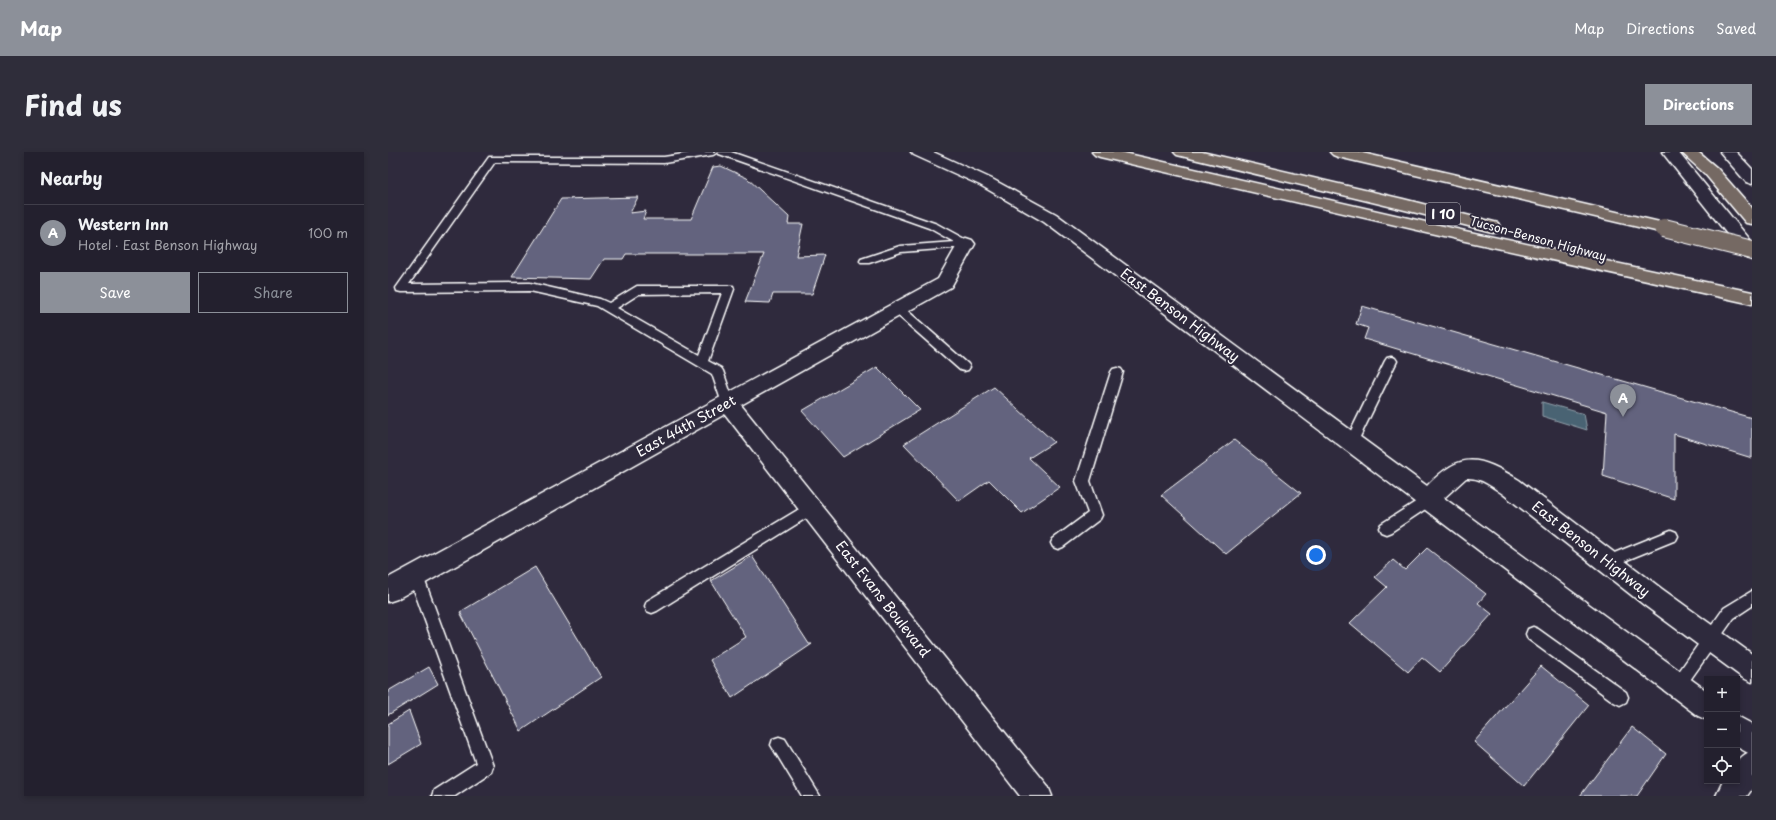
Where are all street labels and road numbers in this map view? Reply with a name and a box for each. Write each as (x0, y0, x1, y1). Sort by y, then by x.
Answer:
road number: I 10 (1426, 203, 1460, 225)
street label: Tucson–Benson Highway (1468, 211, 1609, 265)
street label: East Benson Highway (1116, 263, 1244, 367)
street label: East 44th Street (632, 389, 740, 462)
street label: East Benson Highway (1528, 496, 1655, 601)
street label: East Evans Boulevard (831, 536, 936, 662)

